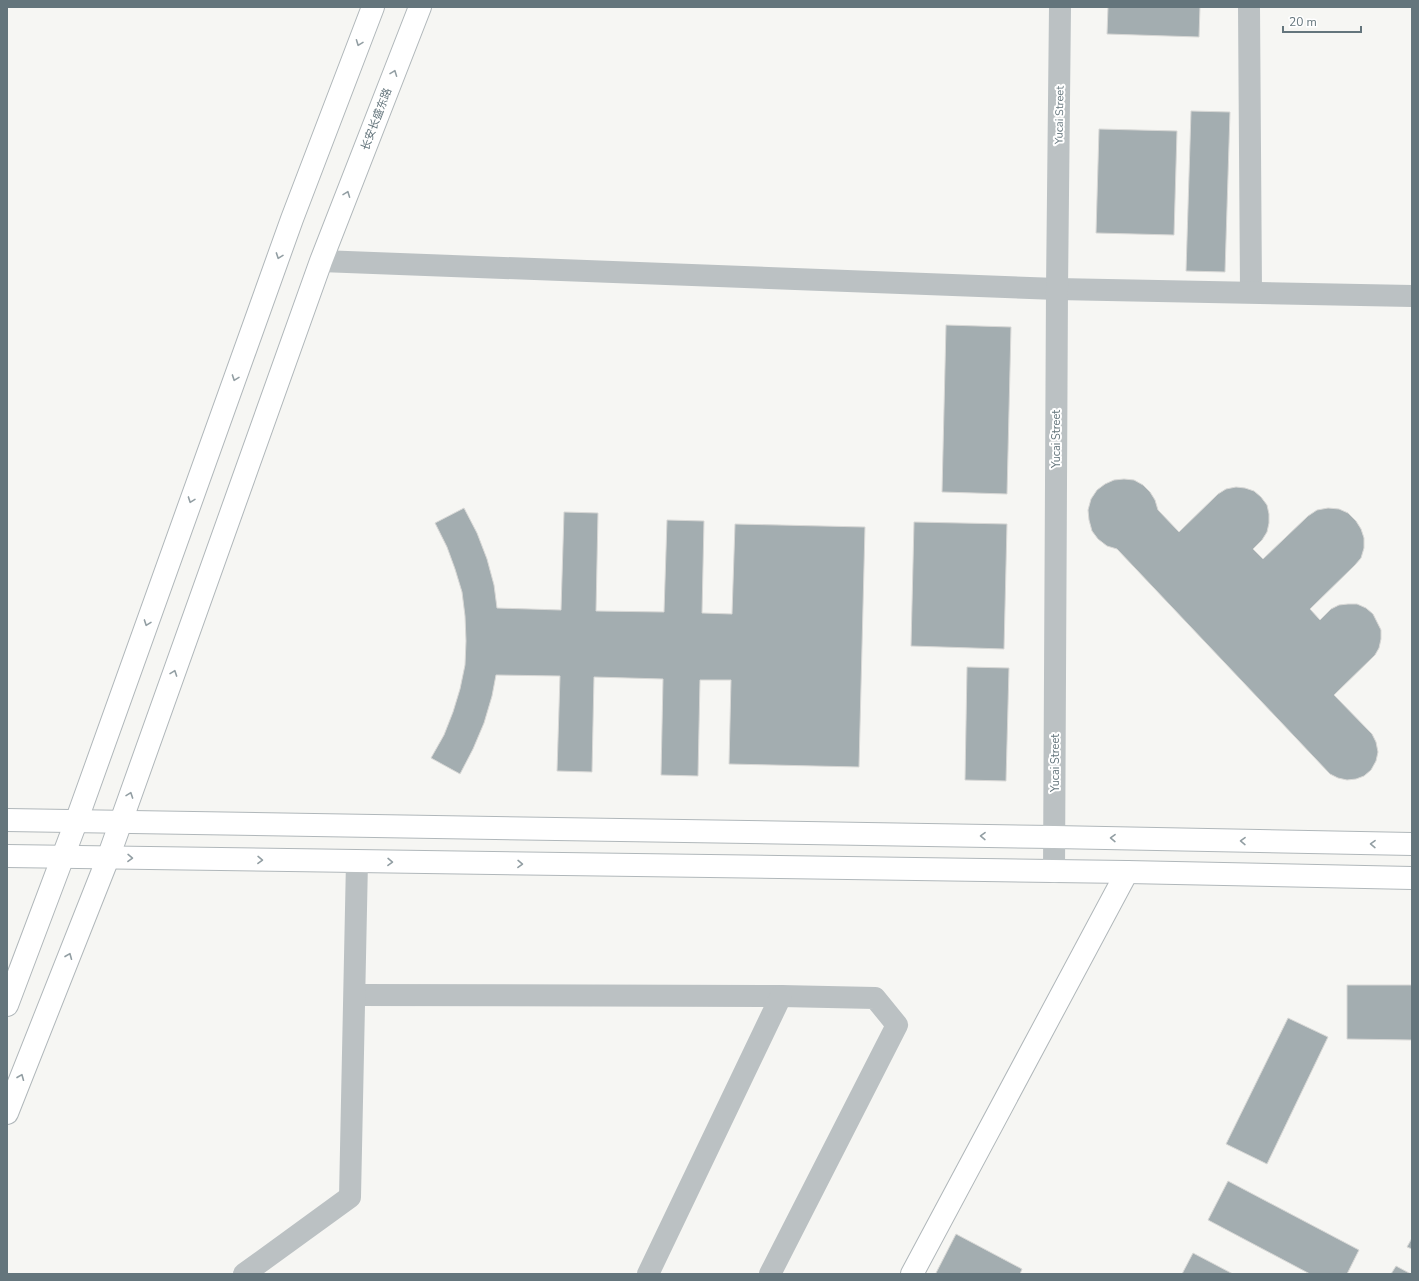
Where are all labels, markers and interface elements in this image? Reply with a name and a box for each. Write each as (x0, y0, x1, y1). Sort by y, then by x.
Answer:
scale bar (1283, 8, 1361, 34)
text: 20 m (1289, 14, 1317, 30)
one-way arrow (356, 40, 364, 47)
one-way arrow (390, 70, 398, 77)
street label: 长安长盛东路 (358, 86, 395, 153)
street label: Yucai Street (1051, 86, 1068, 145)
one-way arrow (343, 191, 351, 198)
one-way arrow (275, 252, 284, 259)
one-way arrow (231, 374, 240, 381)
street label: Yucai Street (1049, 410, 1064, 469)
one-way arrow (188, 497, 196, 504)
one-way arrow (144, 619, 152, 626)
one-way arrow (169, 670, 178, 677)
street label: Yucai Street (1048, 734, 1063, 793)
one-way arrow (126, 792, 134, 799)
one-way arrow (980, 832, 986, 840)
one-way arrow (1110, 834, 1116, 842)
one-way arrow (1240, 837, 1246, 845)
one-way arrow (1370, 839, 1376, 848)
one-way arrow (127, 854, 133, 862)
one-way arrow (257, 856, 263, 864)
one-way arrow (387, 858, 393, 866)
one-way arrow (517, 860, 523, 868)
one-way arrow (64, 953, 72, 961)
one-way arrow (17, 1074, 25, 1081)

